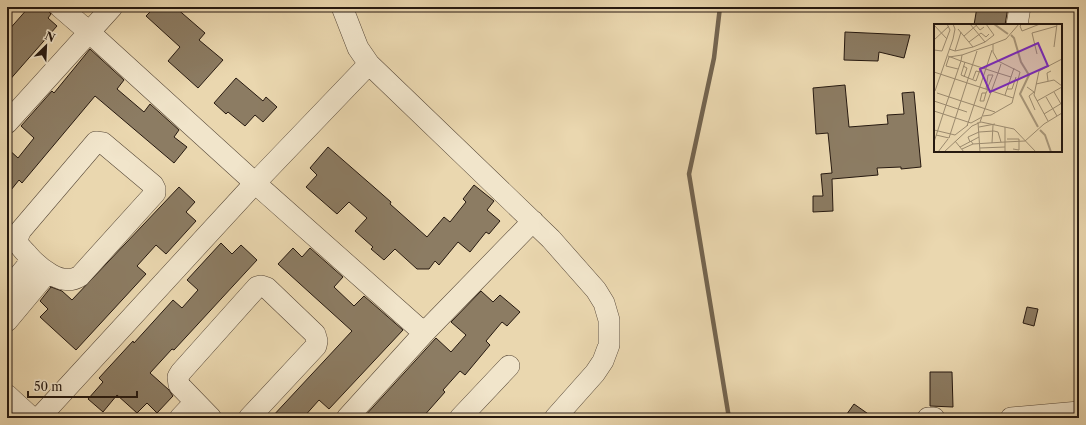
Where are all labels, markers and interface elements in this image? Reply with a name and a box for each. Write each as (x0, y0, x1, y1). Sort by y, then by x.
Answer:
inset map (934, 24, 1062, 152)
north arrow (26, 26, 66, 66)
text: N (43, 29, 58, 45)
scale bar (28, 373, 137, 399)
text: 50 m (34, 379, 63, 394)

